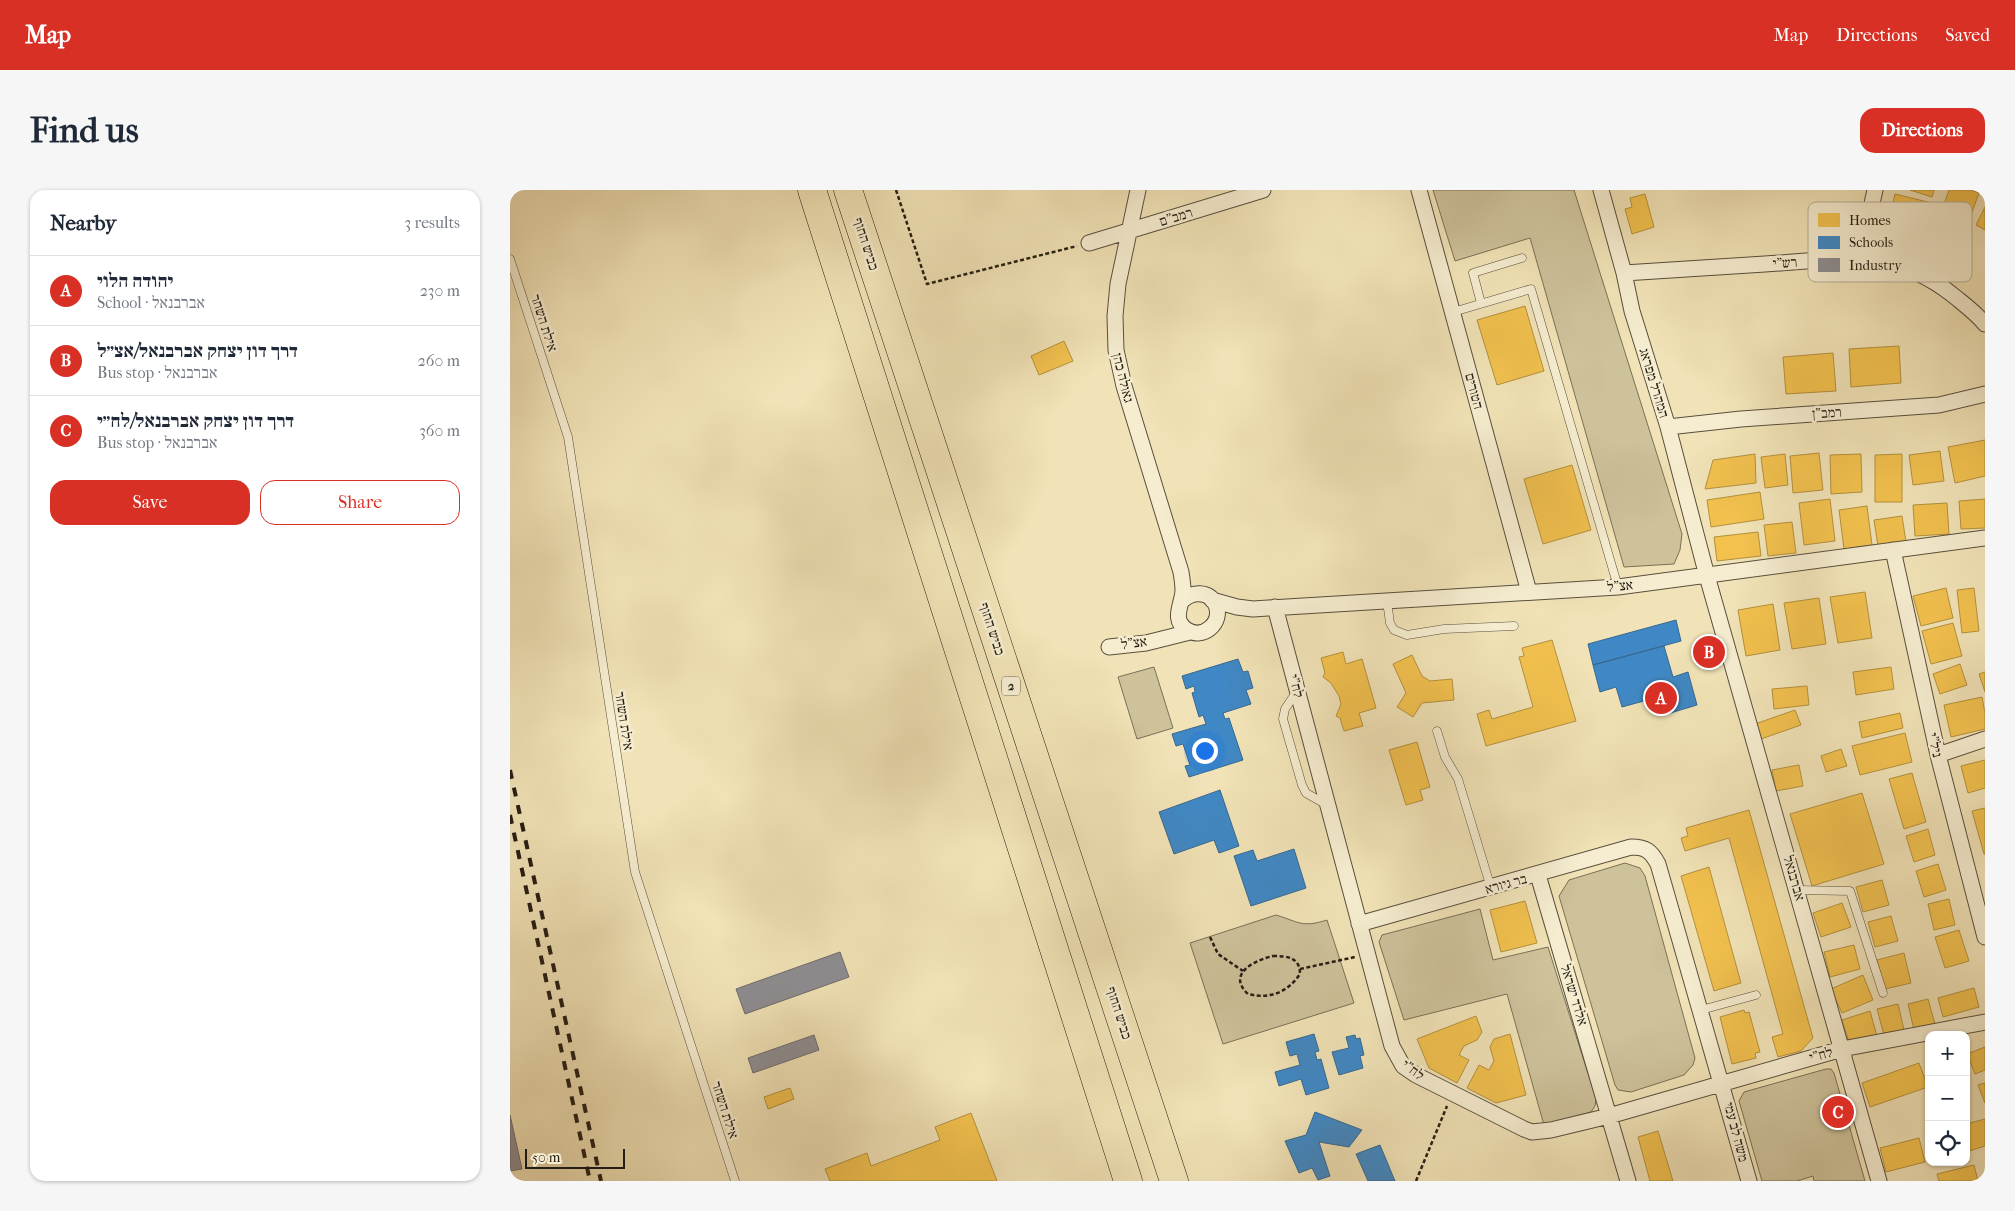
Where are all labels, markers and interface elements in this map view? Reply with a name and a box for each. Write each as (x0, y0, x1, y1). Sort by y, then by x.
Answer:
text: Map (25, 21, 71, 49)
text: Map (1774, 25, 1808, 46)
text: Directions (1836, 25, 1917, 46)
text: Saved (1945, 25, 1990, 46)
button: Directions (1860, 108, 1985, 153)
text: Find us (30, 110, 139, 151)
legend (1808, 202, 1972, 282)
street label: רמב"ם (1157, 204, 1195, 230)
text: Nearby (50, 211, 116, 235)
text: Homes (1849, 212, 1891, 229)
text: 3 results (404, 213, 460, 232)
street label: כביש החוף (849, 215, 883, 273)
text: Schools (1849, 234, 1893, 251)
street label: רש"י (1772, 254, 1798, 272)
text: Industry (1849, 257, 1902, 274)
text: יהודה הלוי (97, 270, 173, 292)
text: A (61, 281, 71, 300)
text: 230 m (420, 281, 460, 300)
street label: אילת השחר (527, 292, 561, 354)
text: School · אברבנאל (97, 293, 205, 312)
text: דרך דון יצחק אברבנאל/אצ״ל (97, 340, 298, 362)
street label: המהרל מפראג (1635, 346, 1673, 420)
text: B (61, 351, 71, 370)
text: 260 m (418, 351, 460, 370)
street label: גאולה כהן (1109, 351, 1137, 405)
text: Bus stop · אברבנאל (97, 363, 217, 382)
street label: הטורים (1461, 371, 1487, 411)
street label: רמב"ן (1812, 403, 1842, 423)
text: דרך דון יצחק אברבנאל/לח״י (97, 410, 294, 432)
text: C (61, 421, 71, 440)
text: 360 m (419, 421, 460, 440)
text: Bus stop · אברבנאל (97, 433, 217, 452)
button: Save (50, 480, 250, 525)
button: Share (260, 480, 460, 525)
street label: אצ"ל (1606, 576, 1634, 596)
street label: כביש החוף (975, 600, 1009, 658)
street label: אצ"ל (1120, 633, 1148, 653)
pin: B (1693, 633, 1725, 671)
street label: לח"י (1285, 672, 1307, 700)
road number: 2 (1002, 676, 1020, 696)
pin: A (1645, 679, 1677, 717)
street label: אילת השחר (611, 690, 637, 752)
street label: ניל"י (1924, 731, 1946, 759)
your location (1192, 738, 1218, 764)
street label: אברבנאל (1779, 853, 1809, 903)
street label: בר גיורא (1483, 870, 1529, 898)
street label: אלדד ישראל (1557, 962, 1591, 1028)
street label: כביש החוף (1102, 984, 1136, 1042)
map controls (1925, 1031, 1970, 1166)
button: + (1925, 1031, 1970, 1076)
street label: לח"י (1807, 1044, 1835, 1066)
street label: לח"י (1398, 1056, 1428, 1084)
button: − (1925, 1076, 1970, 1121)
street label: אילת השחר (708, 1079, 742, 1141)
pin: C (1822, 1093, 1854, 1131)
street label: משה לב עמי (1720, 1100, 1752, 1164)
button: locate (1925, 1121, 1970, 1166)
scale bar (525, 1146, 625, 1169)
text: 50 m (532, 1149, 560, 1166)

